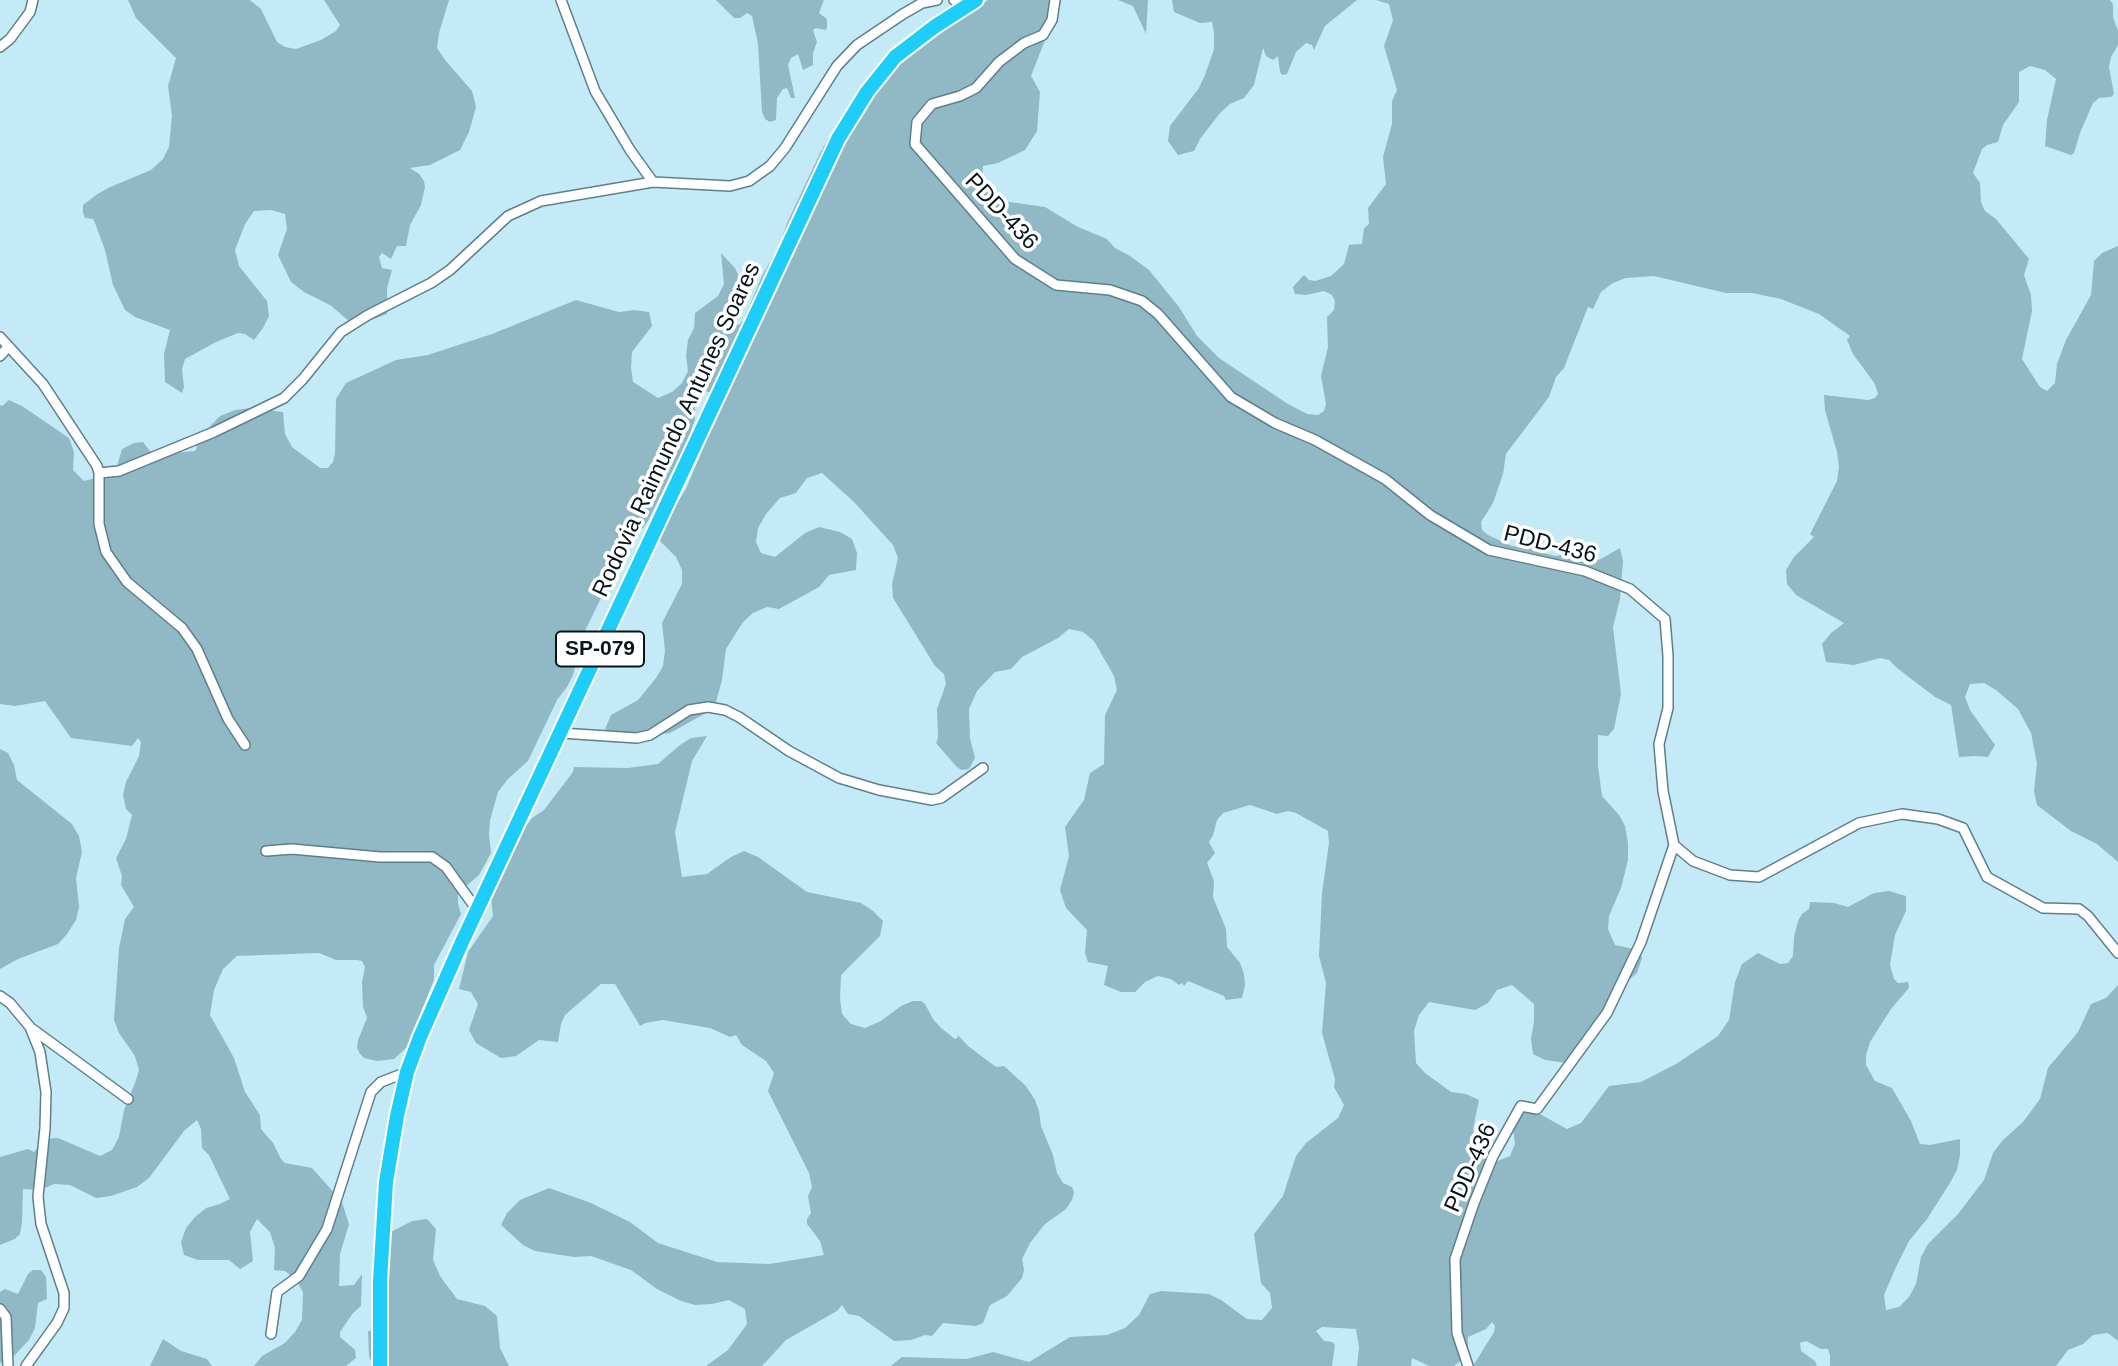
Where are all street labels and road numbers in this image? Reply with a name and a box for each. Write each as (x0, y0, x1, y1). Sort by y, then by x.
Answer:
street label: PDD-436 (959, 168, 1043, 256)
street label: Rodovia Raimundo Antunes Soares (587, 258, 767, 602)
street label: PDD-436 (1501, 520, 1599, 570)
road number: SP-079 (556, 632, 644, 666)
street label: PDD-436 (1439, 1119, 1503, 1217)

